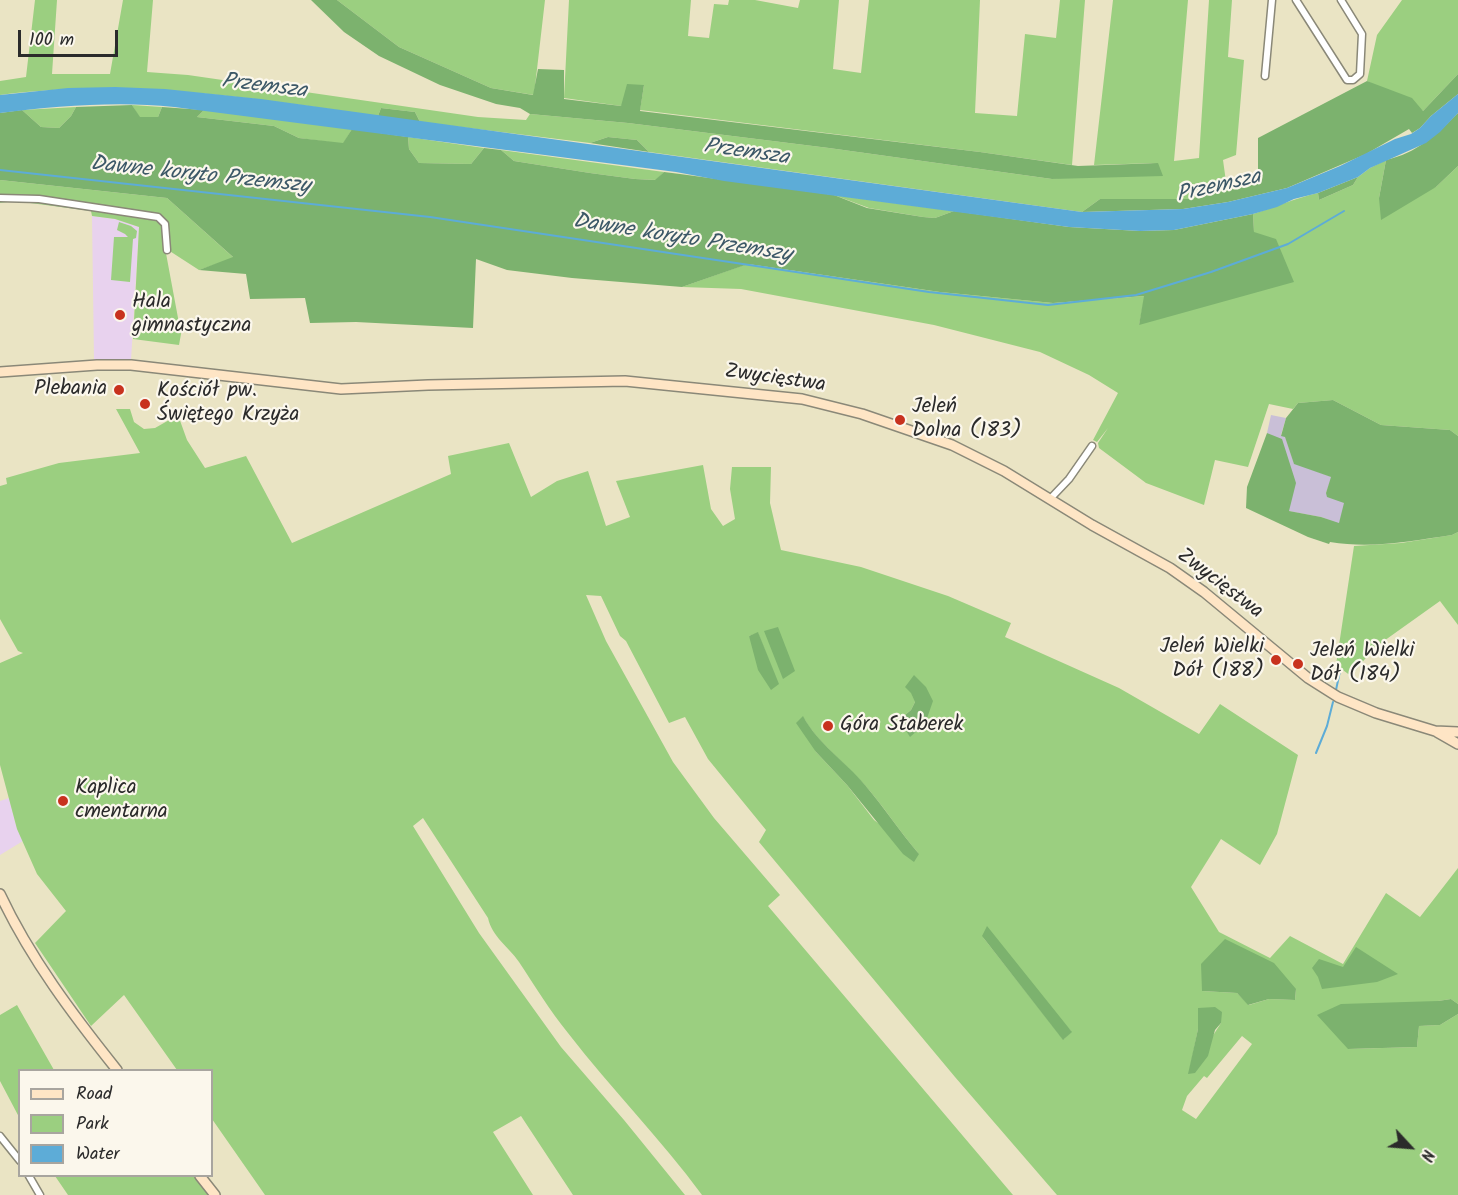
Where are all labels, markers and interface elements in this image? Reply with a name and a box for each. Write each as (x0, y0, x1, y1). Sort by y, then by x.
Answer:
scale bar (21, 18, 122, 56)
text: 100 m (29, 26, 74, 55)
water label: Przemsza (220, 70, 308, 106)
water label: Przemsza (702, 135, 790, 173)
water label: Dawne koryto Przemszy (89, 152, 311, 202)
water label: Przemsza (1174, 166, 1264, 210)
water label: Dawne koryto Przemszy (571, 210, 793, 270)
place label: Hala gimnastyczna (132, 290, 251, 340)
marker: Hala gimnastyczna (113, 308, 127, 322)
street label: Zwycięstwa (723, 360, 827, 400)
place label: Plebania (34, 377, 107, 403)
place label: Kościół pw. Świętego Krzyża (157, 379, 299, 429)
marker: Plebania (112, 383, 126, 397)
place label: Jeleń Dolna (183) (912, 395, 1022, 445)
marker: Kościół pw. Świętego Krzyża (138, 397, 152, 411)
marker: Jeleń Dolna (183) (893, 413, 907, 427)
street label: Zwycięstwa (1171, 544, 1267, 626)
place label: Jeleń Wielki Dół (188) (1160, 635, 1264, 685)
place label: Jeleń Wielki Dół (184) (1310, 639, 1414, 689)
marker: Jeleń Wielki Dół (188) (1269, 653, 1283, 667)
marker: Jeleń Wielki Dół (184) (1291, 657, 1305, 671)
place label: Góra Staberek (840, 713, 963, 739)
marker: Góra Staberek (821, 719, 835, 733)
place label: Kaplica cmentarna (75, 776, 168, 826)
marker: Kaplica cmentarna (56, 794, 70, 808)
legend (18, 1069, 213, 1177)
text: Road (76, 1080, 112, 1109)
text: Park (76, 1110, 109, 1139)
north arrow (1380, 1117, 1440, 1177)
text: Water (76, 1140, 120, 1169)
text: N (1413, 1145, 1440, 1165)

